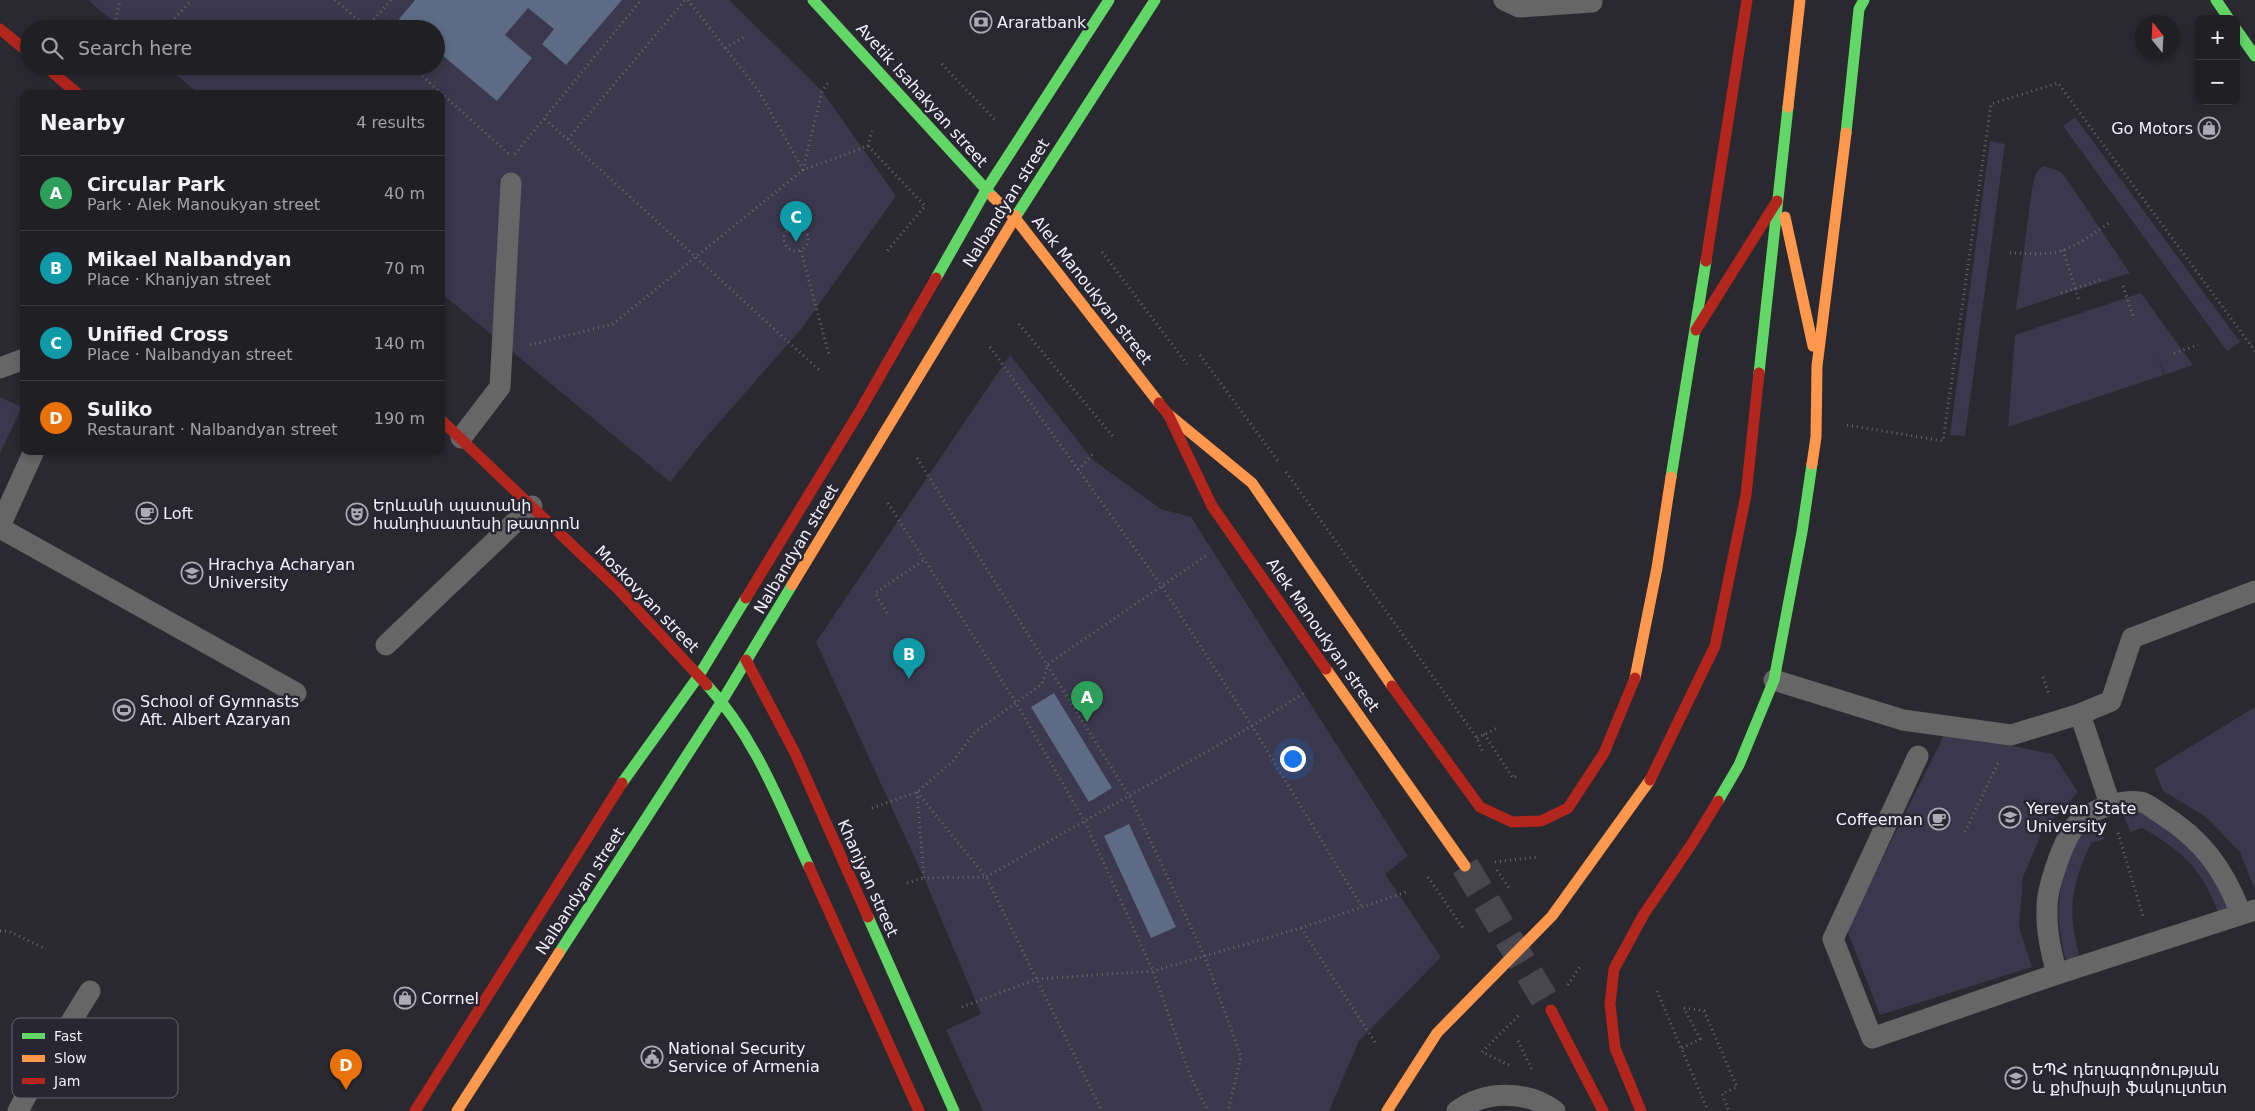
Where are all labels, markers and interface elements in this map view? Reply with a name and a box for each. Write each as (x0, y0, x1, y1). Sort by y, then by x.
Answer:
bank icon: Araratbank (969, 10, 993, 34)
place label: Araratbank (997, 13, 1087, 32)
north arrow (2135, 15, 2180, 60)
map controls (2195, 15, 2240, 105)
button: + (2195, 15, 2240, 60)
street label: Avetik Isahakyan street (852, 19, 992, 171)
search box (20, 20, 445, 75)
icon: search (38, 34, 66, 62)
text: Search here (78, 37, 192, 59)
button: − (2195, 60, 2240, 105)
text: Nearby (40, 111, 125, 135)
text: 4 results (356, 113, 425, 132)
shop icon: Go Motors (2197, 116, 2221, 140)
place label: Go Motors (2111, 119, 2193, 138)
street label: Nalbandyan street (959, 135, 1053, 271)
text: Circular Park (87, 173, 225, 195)
text: A (50, 184, 62, 203)
text: 40 m (384, 184, 425, 203)
text: Park · Alek Manoukyan street (87, 195, 320, 214)
pin: C (780, 201, 812, 242)
street label: Alek Manoukyan street (1028, 212, 1156, 368)
text: Mikael Nalbandyan (87, 248, 291, 270)
text: B (50, 259, 62, 278)
text: 70 m (384, 259, 425, 278)
text: Place · Khanjyan street (87, 270, 271, 289)
text: Unified Cross (87, 323, 229, 345)
text: C (50, 334, 62, 353)
text: 140 m (374, 334, 425, 353)
text: Place · Nalbandyan street (87, 345, 293, 364)
text: Suliko (87, 398, 152, 420)
text: D (49, 409, 63, 428)
text: 190 m (374, 409, 425, 428)
text: Restaurant · Nalbandyan street (87, 420, 338, 439)
street label: Nalbandyan street (750, 481, 842, 617)
place label: Երևանի պատանի հանդիսատեսի թատրոն (373, 496, 580, 533)
cafe icon: Loft (135, 501, 159, 525)
theatre icon: Երևանի պատանի հանդիսատեսի թատրոն (345, 502, 369, 526)
place label: Loft (163, 504, 193, 523)
street label: Moskovyan street (591, 542, 703, 656)
street label: Alek Manoukyan street (1263, 554, 1383, 716)
place label: Hrachya Acharyan University (208, 555, 355, 592)
school or university icon: Hrachya Acharyan University (180, 561, 204, 585)
pin: B (893, 638, 925, 679)
pin: A (1071, 681, 1103, 722)
place label: School of Gymnasts Aft. Albert Azaryan (140, 692, 299, 729)
sports icon: School of Gymnasts Aft. Albert Azaryan (112, 698, 136, 722)
your location (1280, 746, 1306, 772)
place label: Yerevan State University (2025, 799, 2136, 836)
school or university icon: Yerevan State University (1998, 805, 2022, 829)
cafe icon: Coffeeman (1927, 807, 1951, 831)
place label: Coffeeman (1836, 810, 1923, 829)
street label: Khanjyan street (834, 816, 902, 940)
street label: Nalbandyan street (532, 824, 628, 958)
shop icon: Corrnel (393, 986, 417, 1010)
place label: Corrnel (421, 989, 479, 1008)
legend (12, 1018, 178, 1098)
text: Fast (54, 1028, 83, 1044)
place label: National Security Service of Armenia (668, 1039, 820, 1076)
public building icon: National Security Service of Armenia (640, 1045, 664, 1069)
pin: D (330, 1049, 362, 1090)
text: Slow (54, 1050, 87, 1066)
place label: ԵՊՀ դեղագործության և քիմիայի ֆակուլտետ (2032, 1060, 2227, 1097)
school or university icon: ԵՊՀ դեղագործության և քիմիայի ֆակուլտետ (2004, 1066, 2028, 1090)
text: Jam (53, 1073, 80, 1089)

